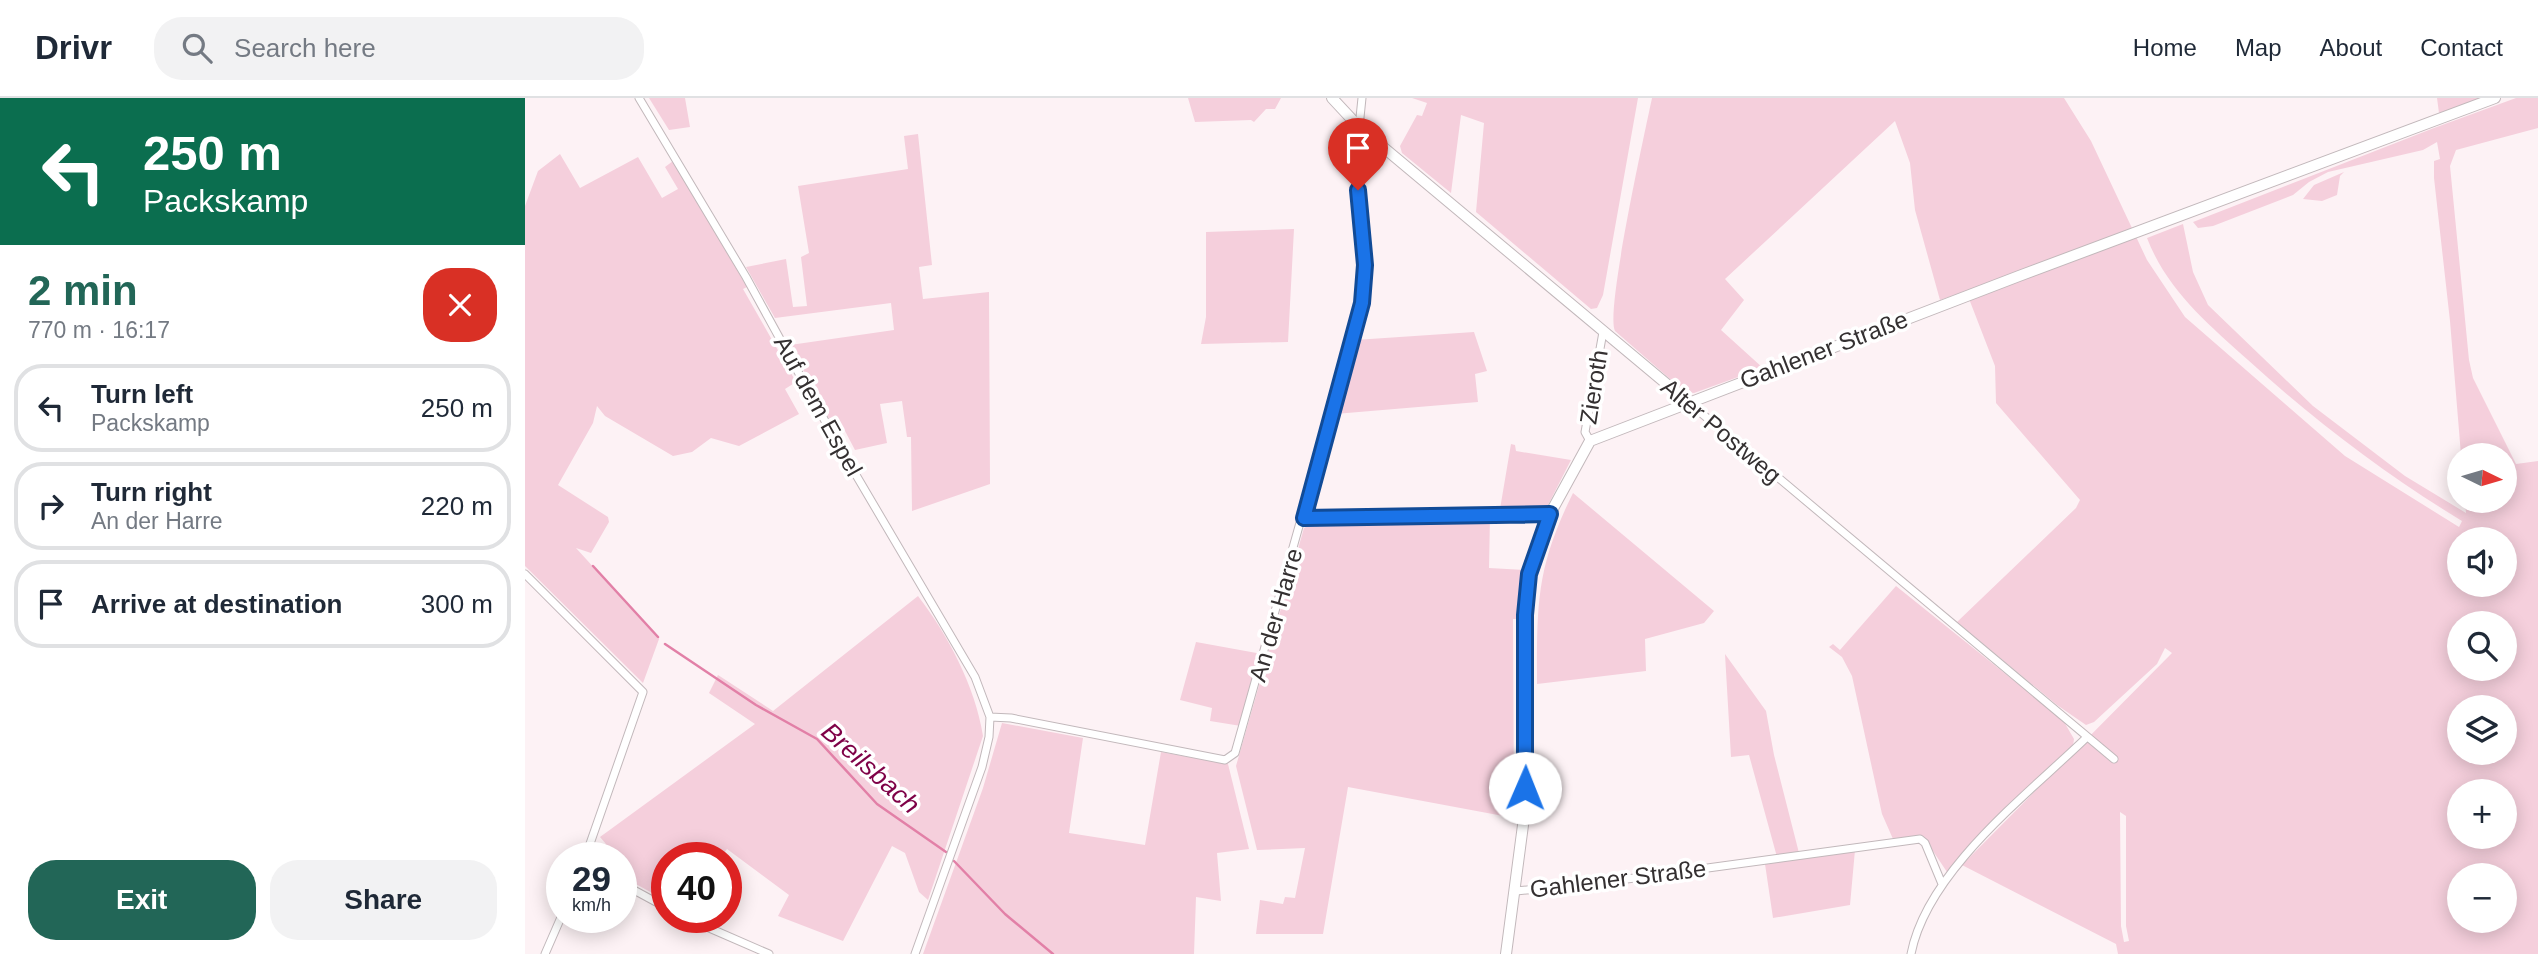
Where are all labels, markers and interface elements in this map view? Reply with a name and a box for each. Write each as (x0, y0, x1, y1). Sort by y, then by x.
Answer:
search box (154, 17, 644, 80)
text: Drivr (35, 29, 112, 66)
icon: search (178, 29, 216, 67)
text: Search here (234, 33, 376, 63)
text: Home (2133, 34, 2197, 61)
text: Map (2235, 34, 2282, 61)
text: About (2320, 34, 2382, 61)
text: Contact (2420, 34, 2503, 61)
pin (1328, 118, 1388, 190)
icon: left (28, 126, 119, 217)
text: 250 m (143, 126, 282, 180)
icon: arrive (1339, 129, 1377, 167)
text: Packskamp (143, 183, 308, 219)
text: 2 min (28, 267, 138, 314)
button: close (423, 268, 497, 342)
street label: Gahlener Straße (1736, 305, 1911, 394)
text: 770 m · 16:17 (28, 317, 170, 343)
street label: Auf dem Espel (769, 331, 868, 481)
street label: Zieroth (1574, 348, 1613, 426)
street label: Alter Postweg (1656, 373, 1787, 489)
text: Turn left (91, 379, 193, 409)
icon: left (32, 389, 70, 427)
text: 250 m (421, 393, 493, 423)
text: Packskamp (91, 410, 210, 436)
north arrow (2447, 443, 2517, 513)
map controls (2447, 443, 2517, 933)
text: Turn right (91, 477, 212, 507)
icon: right (32, 487, 70, 525)
text: 220 m (421, 491, 493, 521)
text: An der Harre (91, 508, 223, 534)
button: sound (2447, 527, 2517, 597)
street label: An der Harre (1244, 545, 1307, 685)
icon: arrive (32, 585, 70, 623)
text: Arrive at destination (91, 589, 342, 619)
text: 300 m (421, 589, 493, 619)
button: search (2447, 611, 2517, 681)
button: layers (2447, 695, 2517, 765)
water label: Breilsbach (816, 716, 926, 820)
position arrow (1488, 751, 1562, 825)
button: + (2447, 779, 2517, 849)
speed limit sign: 40 (651, 842, 742, 933)
street label: Gahlener Straße (1528, 854, 1708, 903)
text: 29 (572, 859, 611, 898)
button: Exit (28, 860, 256, 940)
button: Share (270, 860, 497, 940)
button: − (2447, 863, 2517, 933)
text: km/h (572, 895, 611, 915)

